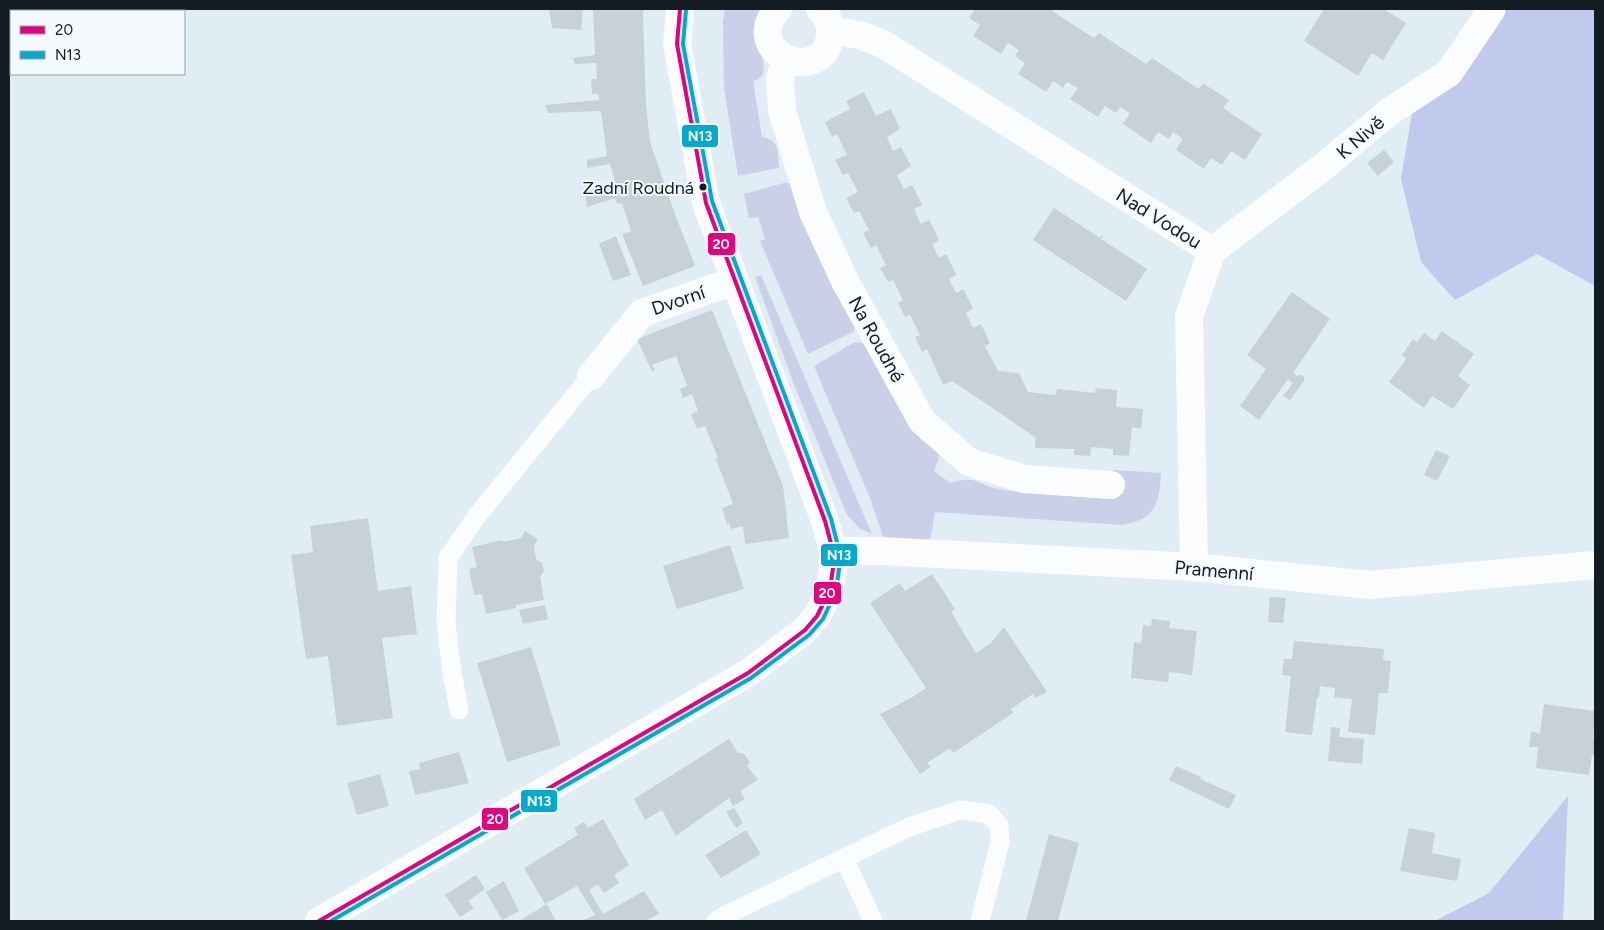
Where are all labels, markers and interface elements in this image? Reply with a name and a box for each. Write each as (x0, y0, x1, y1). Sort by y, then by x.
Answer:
legend (10, 10, 185, 75)
text: 20 (55, 21, 73, 39)
text: N13 (55, 46, 81, 64)
street label: K Nivě (1332, 111, 1389, 164)
line badge: N13 (681, 124, 719, 148)
text: N13 (688, 128, 712, 145)
place label: Zadní Roudná (583, 177, 694, 199)
marker: Zadní Roudná (698, 182, 708, 192)
street label: Nad Vodou (1112, 183, 1206, 254)
line badge: 20 (707, 232, 736, 256)
text: 20 (712, 236, 730, 253)
street label: Dvorní (648, 280, 709, 320)
street label: Na Roudné (844, 292, 910, 386)
line badge: N13 (820, 543, 858, 567)
text: N13 (827, 547, 851, 564)
street label: Pramenní (1174, 556, 1256, 586)
line badge: 20 (813, 581, 842, 605)
text: 20 (818, 585, 836, 602)
line badge: N13 (520, 789, 558, 813)
text: N13 (527, 793, 551, 810)
line badge: 20 (481, 807, 509, 831)
text: 20 (486, 811, 504, 828)

